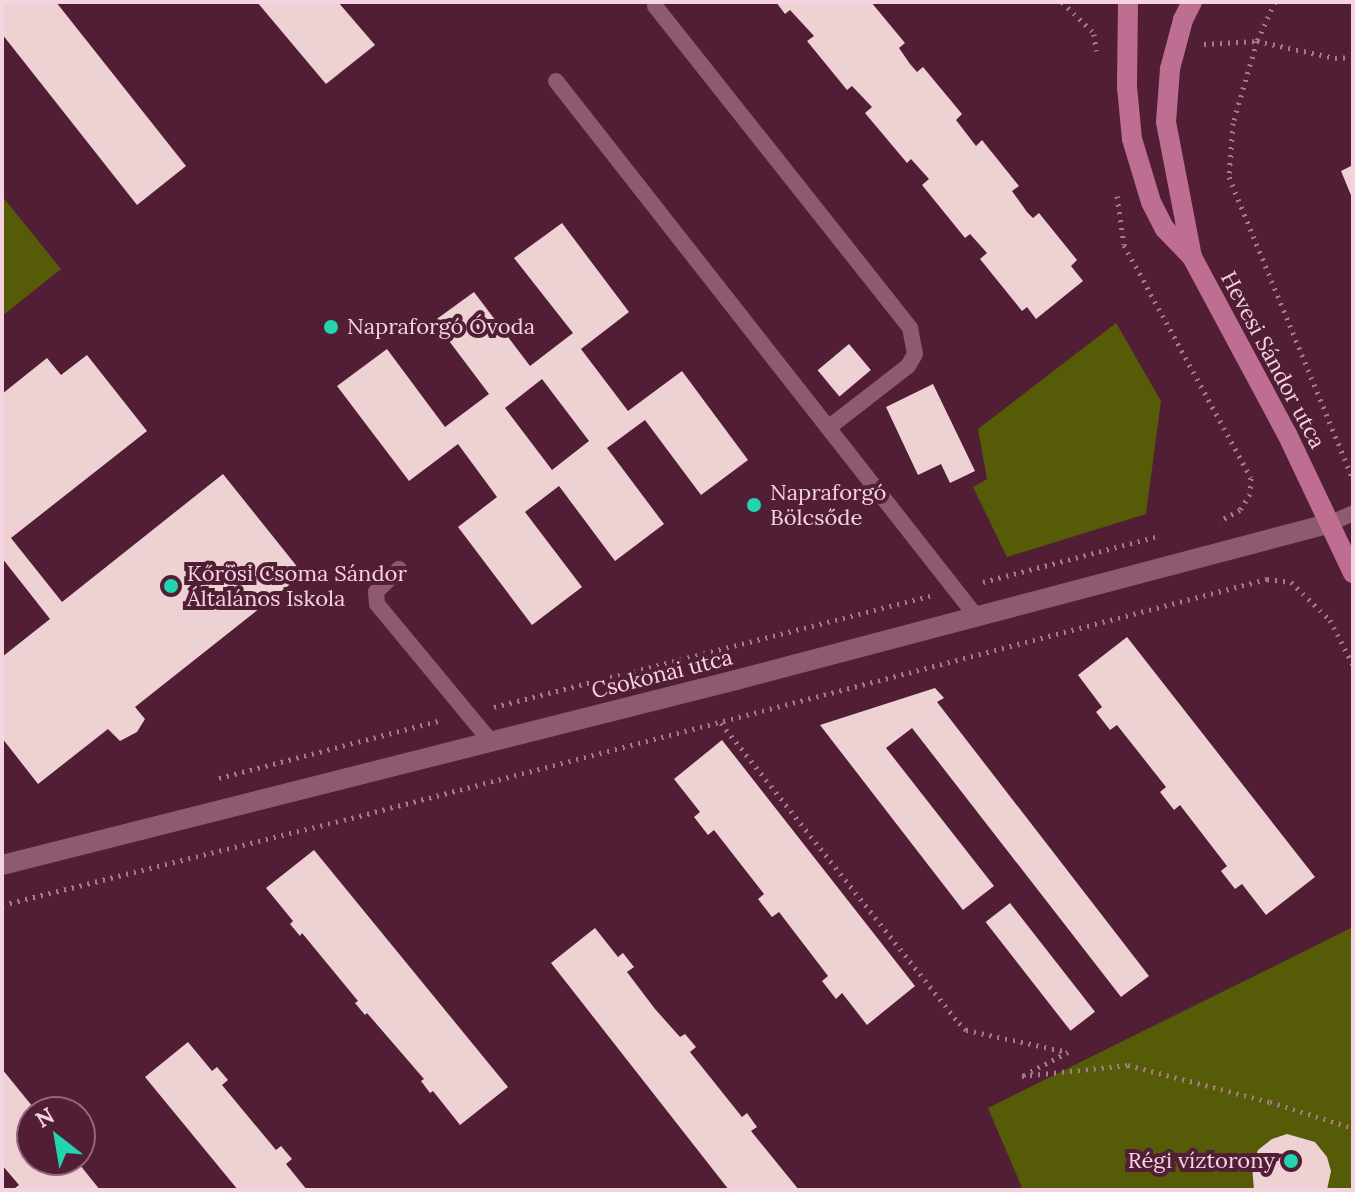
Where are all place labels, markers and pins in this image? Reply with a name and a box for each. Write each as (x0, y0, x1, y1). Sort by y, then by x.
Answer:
place label: Napraforgó Óvoda (347, 314, 535, 340)
marker: Napraforgó Óvoda (322, 318, 340, 336)
place label: Napraforgó Bölcsőde (770, 479, 886, 530)
marker: Napraforgó Bölcsőde (745, 496, 763, 514)
place label: Kőrösi Csoma Sándor Általános Iskola (187, 560, 407, 612)
marker: Kőrösi Csoma Sándor Általános Iskola (162, 577, 180, 595)
place label: Régi víztorony (1128, 1148, 1275, 1174)
marker: Régi víztorony (1282, 1152, 1300, 1170)

